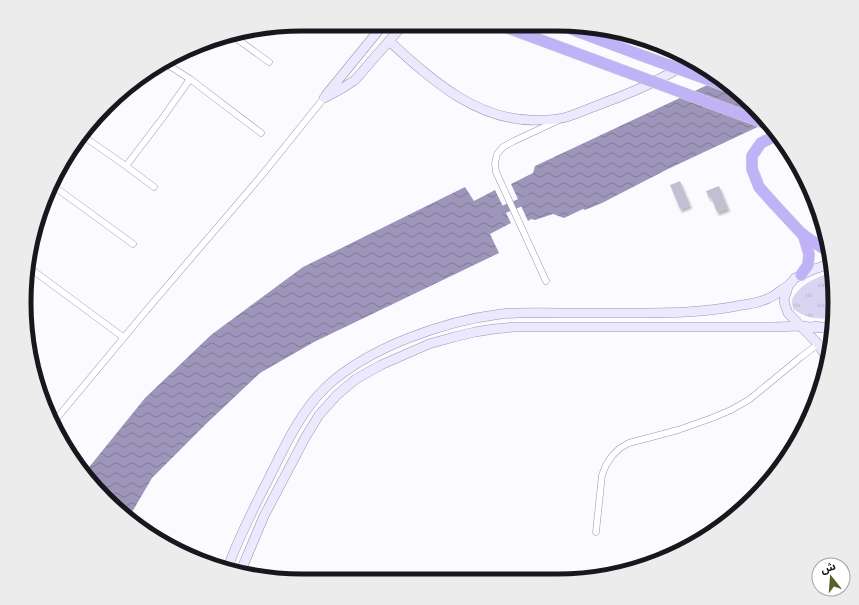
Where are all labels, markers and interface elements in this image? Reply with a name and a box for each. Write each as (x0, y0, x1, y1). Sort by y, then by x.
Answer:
north arrow (811, 557, 851, 597)
text: ش (819, 558, 837, 576)

